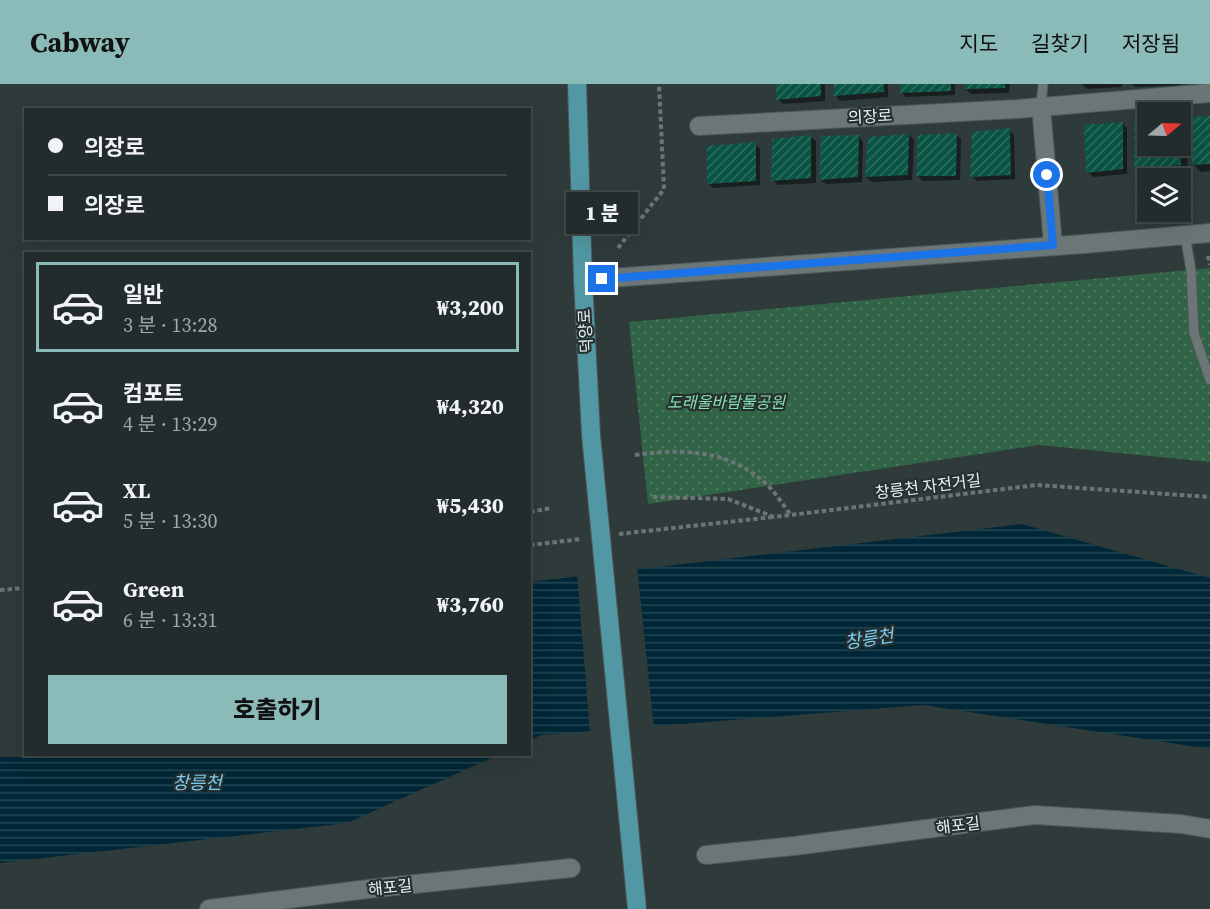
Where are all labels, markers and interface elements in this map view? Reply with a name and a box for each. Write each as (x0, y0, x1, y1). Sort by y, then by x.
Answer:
text: Cabway (30, 23, 130, 61)
text: 지도 (959, 29, 998, 58)
text: 길찾기 (1031, 29, 1089, 58)
text: 저장됨 (1122, 29, 1180, 58)
north arrow (1137, 102, 1191, 156)
map controls (1137, 102, 1191, 222)
street label: 의장로 (847, 104, 893, 128)
text: 의장로 (84, 132, 145, 162)
route start (1033, 161, 1060, 188)
button: layers (1137, 168, 1191, 222)
text: 의장로 (84, 190, 145, 220)
callout: 1 분 (566, 192, 638, 234)
text: 1 분 (585, 199, 619, 227)
route end (588, 265, 615, 292)
text: 일반 (123, 279, 163, 309)
icon: car (51, 280, 105, 334)
text: ₩3,200 (437, 292, 504, 322)
street label: 덕양로 (573, 308, 597, 354)
text: 3 분 · 13:28 (123, 311, 217, 339)
text: 컴포트 (123, 378, 184, 408)
icon: car (51, 379, 105, 433)
text: ₩4,320 (437, 391, 504, 421)
park label: 도래울바람물공원 (667, 391, 786, 413)
text: 4 분 · 13:29 (123, 410, 217, 438)
street label: 창릉천 자전거길 (874, 469, 982, 503)
text: XL (123, 475, 150, 505)
icon: car (51, 478, 105, 532)
text: ₩5,430 (437, 490, 504, 520)
text: 5 분 · 13:30 (123, 507, 217, 535)
text: Green (123, 574, 184, 604)
icon: car (51, 577, 105, 631)
text: ₩3,760 (437, 589, 504, 619)
text: 6 분 · 13:31 (123, 606, 217, 634)
water label: 창릉천 (842, 622, 898, 655)
button: 호출하기 (48, 675, 507, 744)
water label: 창릉천 (172, 770, 224, 795)
street label: 해포길 (935, 811, 981, 839)
street label: 해포길 (367, 874, 413, 900)

